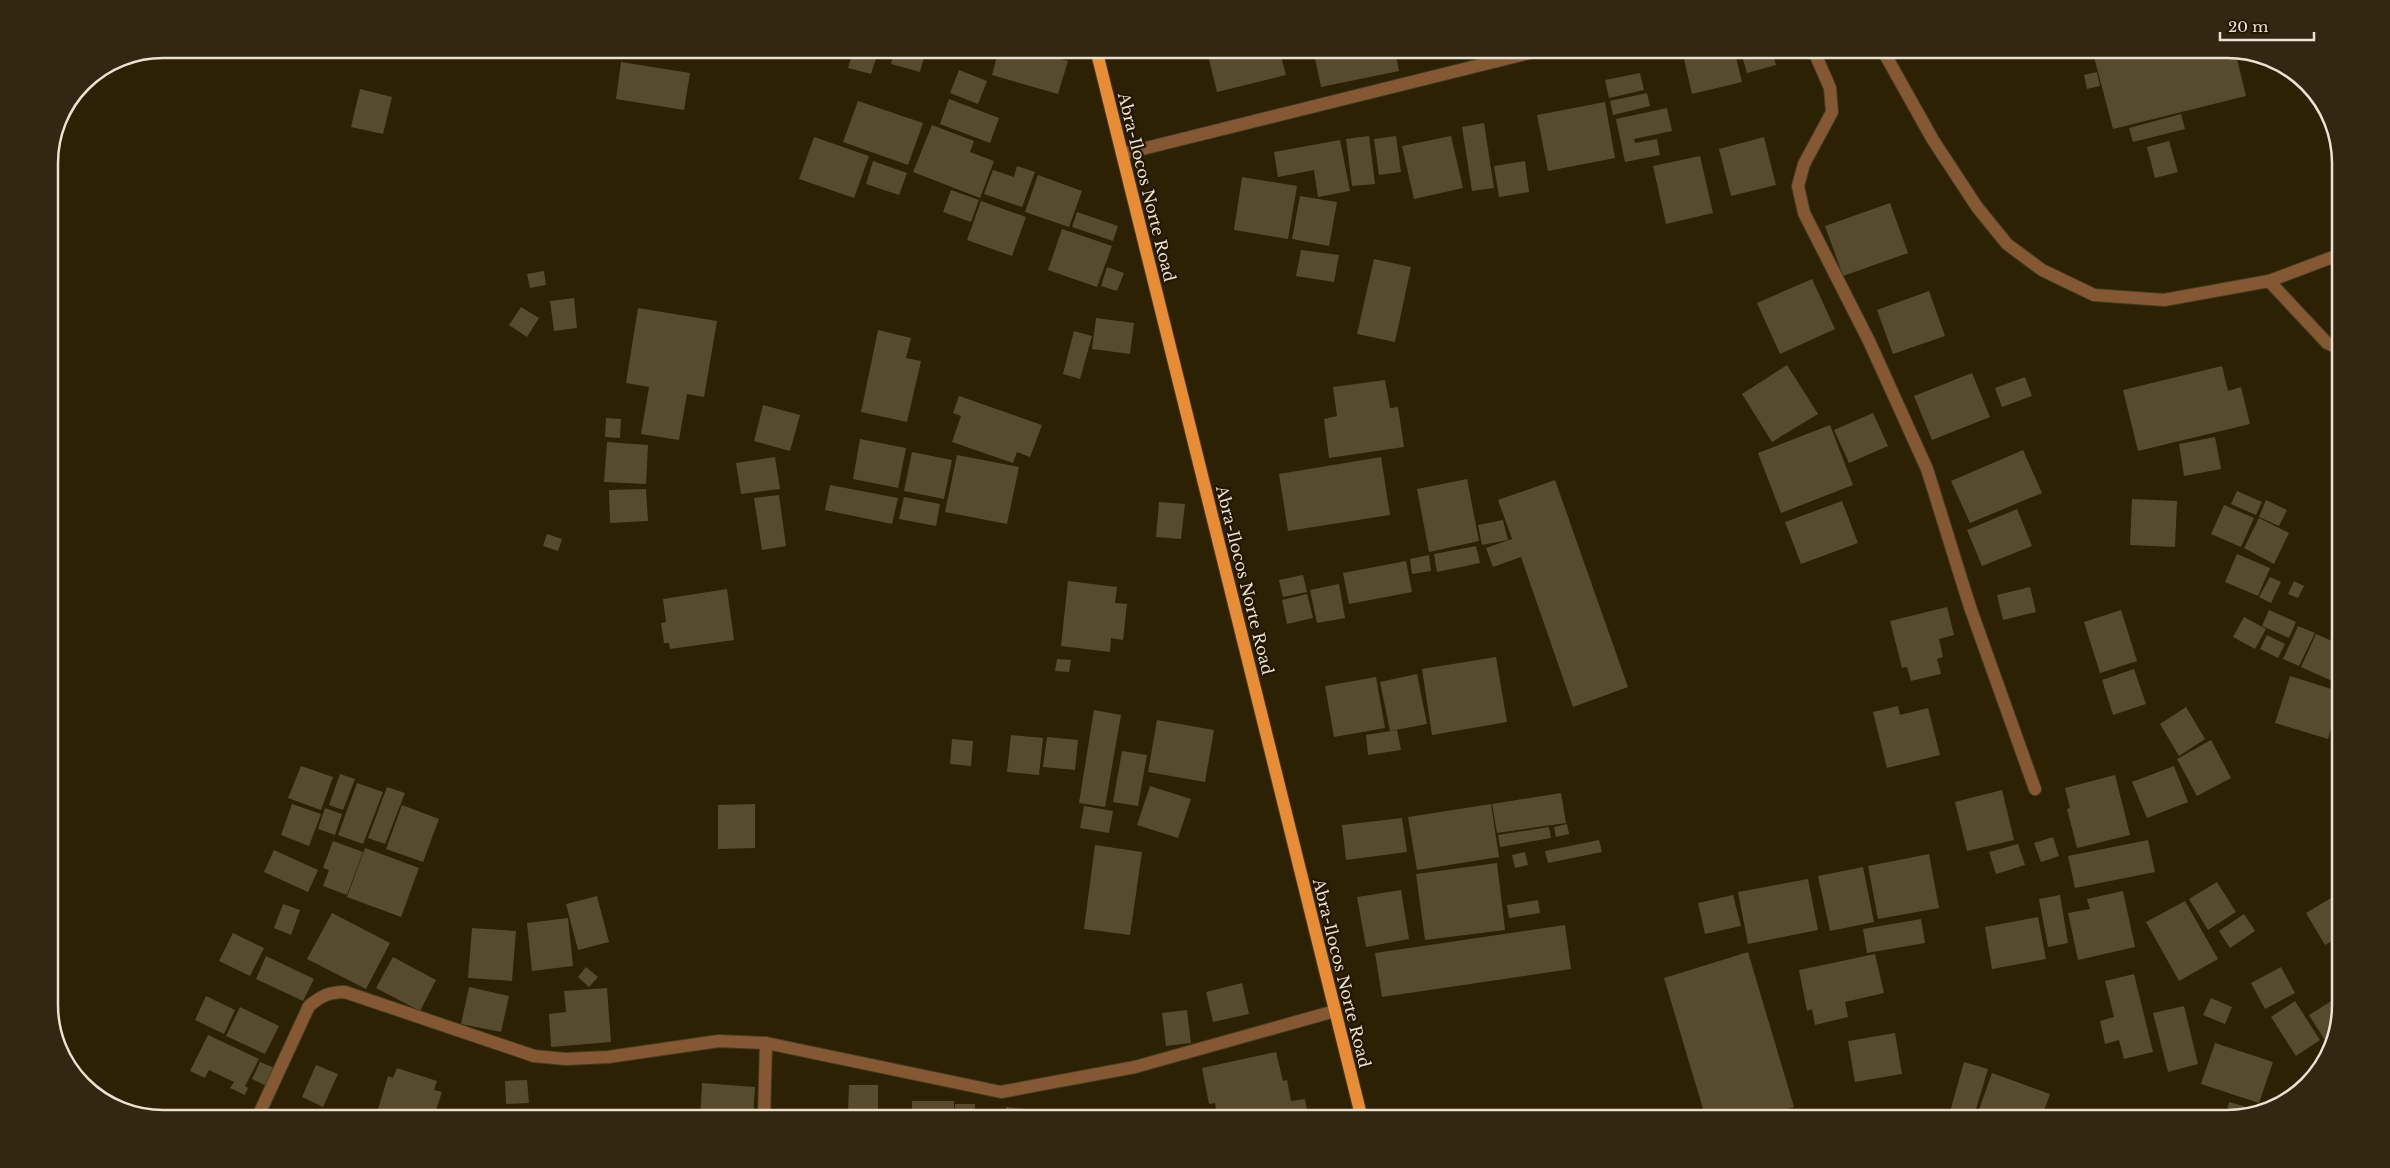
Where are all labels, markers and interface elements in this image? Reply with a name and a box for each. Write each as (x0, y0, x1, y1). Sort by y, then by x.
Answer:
scale bar (2220, 10, 2314, 42)
text: 20 m (2228, 17, 2268, 36)
street label: Abra-Ilocos Norte Road (1114, 89, 1180, 284)
street label: Abra-Ilocos Norte Road (1212, 482, 1278, 677)
street label: Abra-Ilocos Norte Road (1309, 875, 1375, 1070)

